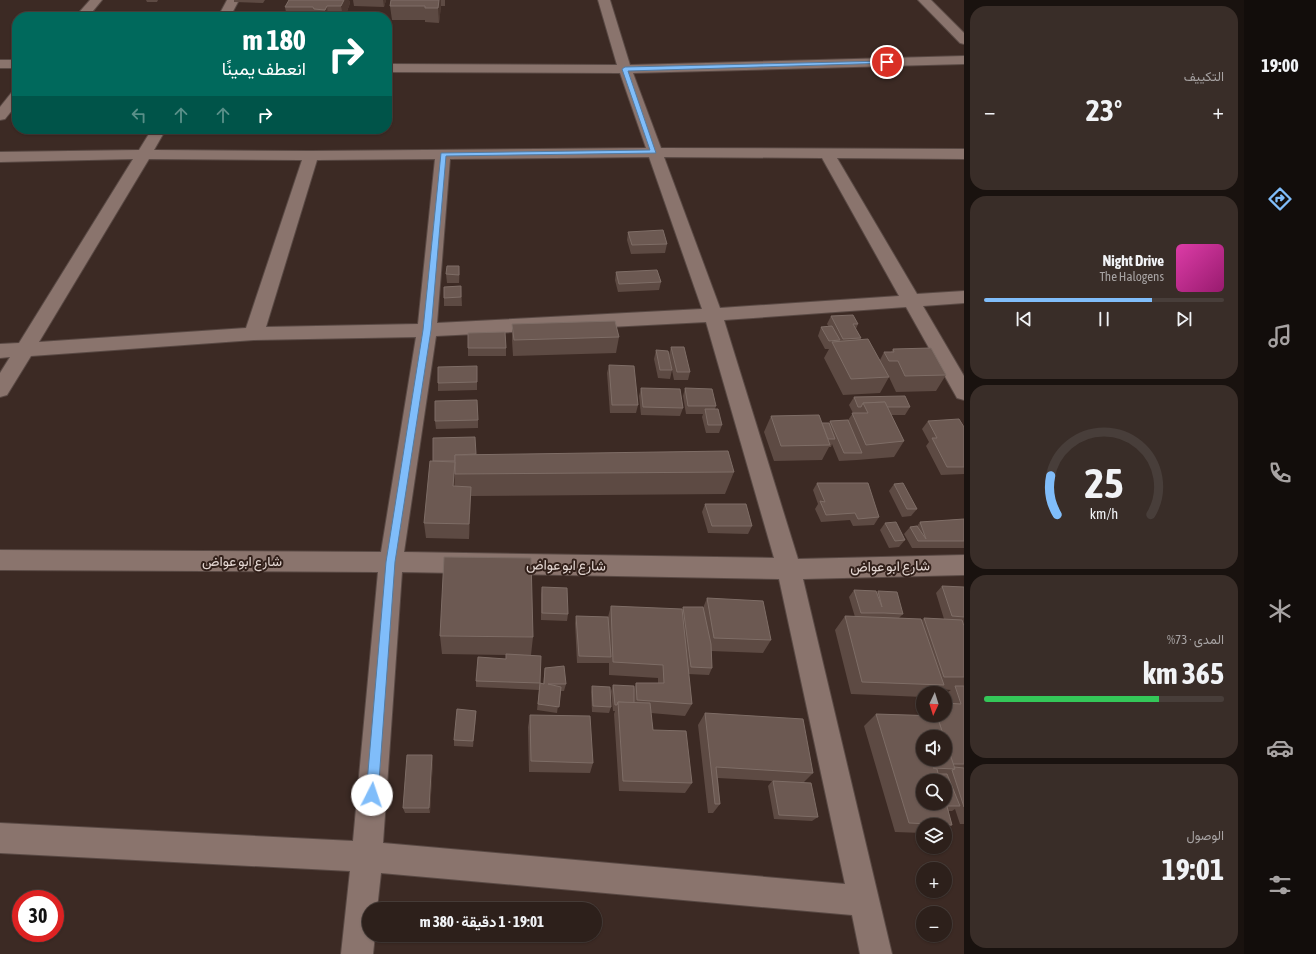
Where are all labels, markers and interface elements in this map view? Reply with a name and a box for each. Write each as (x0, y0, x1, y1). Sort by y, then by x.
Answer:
text: 180 m (243, 24, 306, 56)
icon: right (320, 28, 372, 80)
pin (870, 45, 904, 79)
icon: arrive (876, 51, 898, 73)
text: 19:00 (1261, 55, 1299, 76)
text: انعطف يمينًا (222, 58, 306, 79)
text: التكييف (1184, 69, 1224, 84)
text: 23° (1086, 93, 1122, 127)
text: − (984, 98, 995, 124)
text: + (1213, 98, 1224, 124)
icon: left (128, 104, 150, 126)
icon: ahead (170, 104, 192, 126)
icon: ahead (212, 104, 234, 126)
icon: right (254, 104, 276, 126)
icon: directions (1266, 185, 1294, 213)
text: Night Drive (1102, 252, 1164, 269)
text: The Halogens (1099, 269, 1164, 284)
icon: previous (1013, 308, 1035, 330)
icon: pause (1093, 308, 1115, 330)
icon: next (1173, 308, 1195, 330)
icon: music (1266, 322, 1294, 350)
text: 25 (1084, 459, 1124, 507)
icon: phone (1266, 459, 1294, 487)
text: km/h (1090, 506, 1118, 522)
street label: شارع ابو عواض (202, 553, 282, 572)
street label: شارع ابو عواض (526, 556, 606, 577)
street label: شارع ابو عواض (850, 557, 930, 578)
icon: climate (1266, 597, 1294, 625)
text: المدى · 73% (1167, 632, 1224, 647)
text: 365 km (1143, 656, 1224, 690)
north arrow (916, 686, 952, 722)
map controls (916, 686, 952, 942)
button: sound (916, 730, 952, 766)
icon: car (1266, 734, 1294, 762)
position arrow (351, 774, 393, 816)
button: search (916, 774, 952, 810)
button: layers (916, 818, 952, 854)
text: الوصول (1186, 828, 1224, 843)
text: 19:01 (1162, 852, 1224, 886)
button: + (916, 862, 952, 898)
icon: filters (1266, 871, 1294, 899)
speed limit sign: 30 (12, 890, 64, 942)
button: − (916, 906, 952, 942)
text: 19:01 · 1 دقيقة · 380 m (420, 913, 544, 930)

